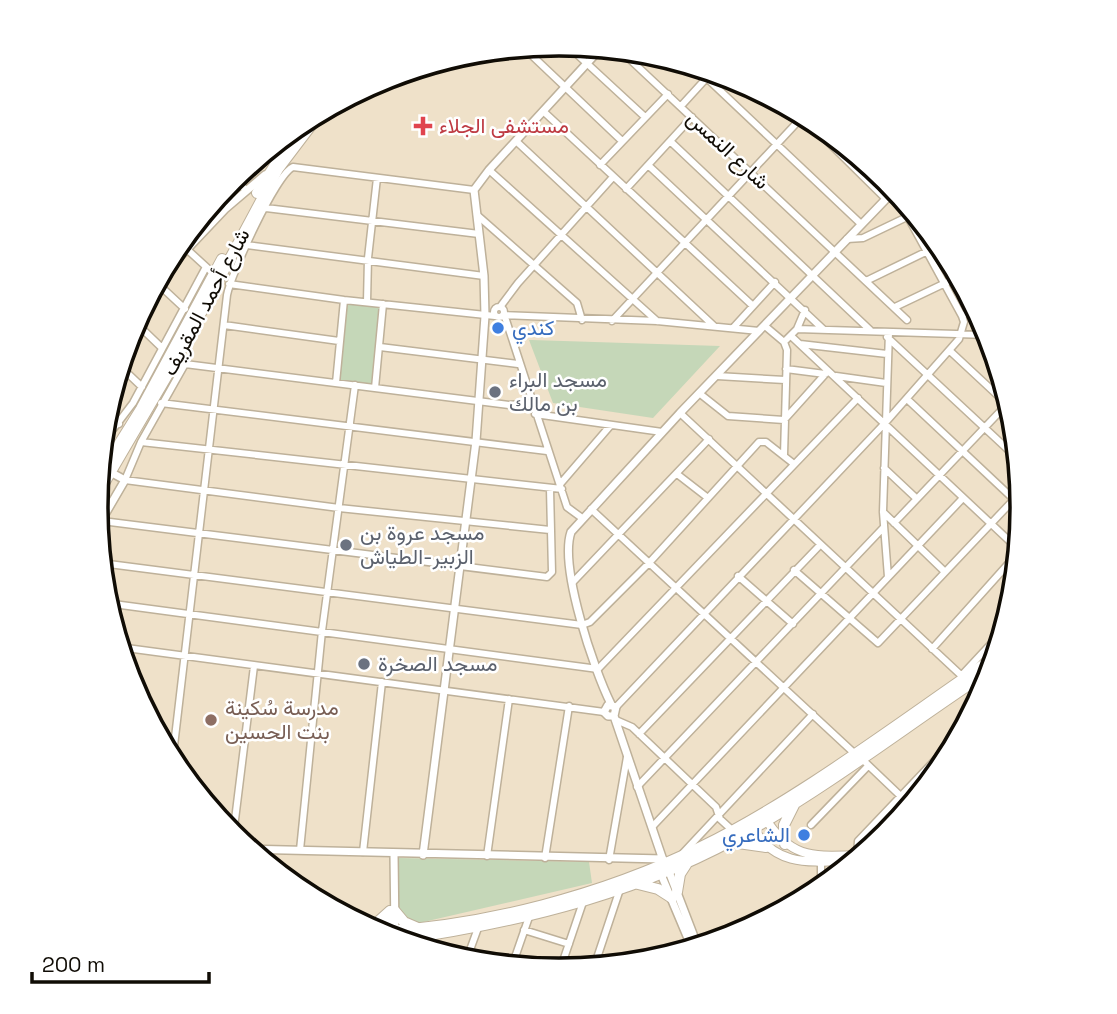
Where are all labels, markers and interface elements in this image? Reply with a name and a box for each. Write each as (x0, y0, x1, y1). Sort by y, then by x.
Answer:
street label: شارع النمس (681, 104, 775, 196)
place label: مستشفى الجلاء (439, 112, 569, 139)
marker: مستشفى الجلاء (413, 116, 433, 136)
street label: شارع أحمد المقريف (155, 224, 257, 380)
place label: كندي (512, 314, 554, 345)
marker: كندي (490, 320, 506, 336)
place label: مسجد البراء بن مالك (509, 366, 607, 417)
marker: مسجد البراء بن مالك (487, 384, 503, 400)
place label: مسجد عروة بن الزبير-الطياش (360, 519, 484, 570)
marker: مسجد عروة بن الزبير-الطياش (338, 537, 354, 553)
place label: مسجد الصخرة (378, 650, 497, 677)
marker: مسجد الصخرة (356, 656, 372, 672)
place label: مدرسة سُكينة بنت الحسين (225, 694, 339, 745)
marker: مدرسة سُكينة بنت الحسين (203, 712, 219, 728)
place label: الشاعري (722, 821, 790, 852)
marker: الشاعري (796, 827, 812, 843)
scale bar (32, 940, 208, 984)
text: 200 m (42, 951, 105, 978)

